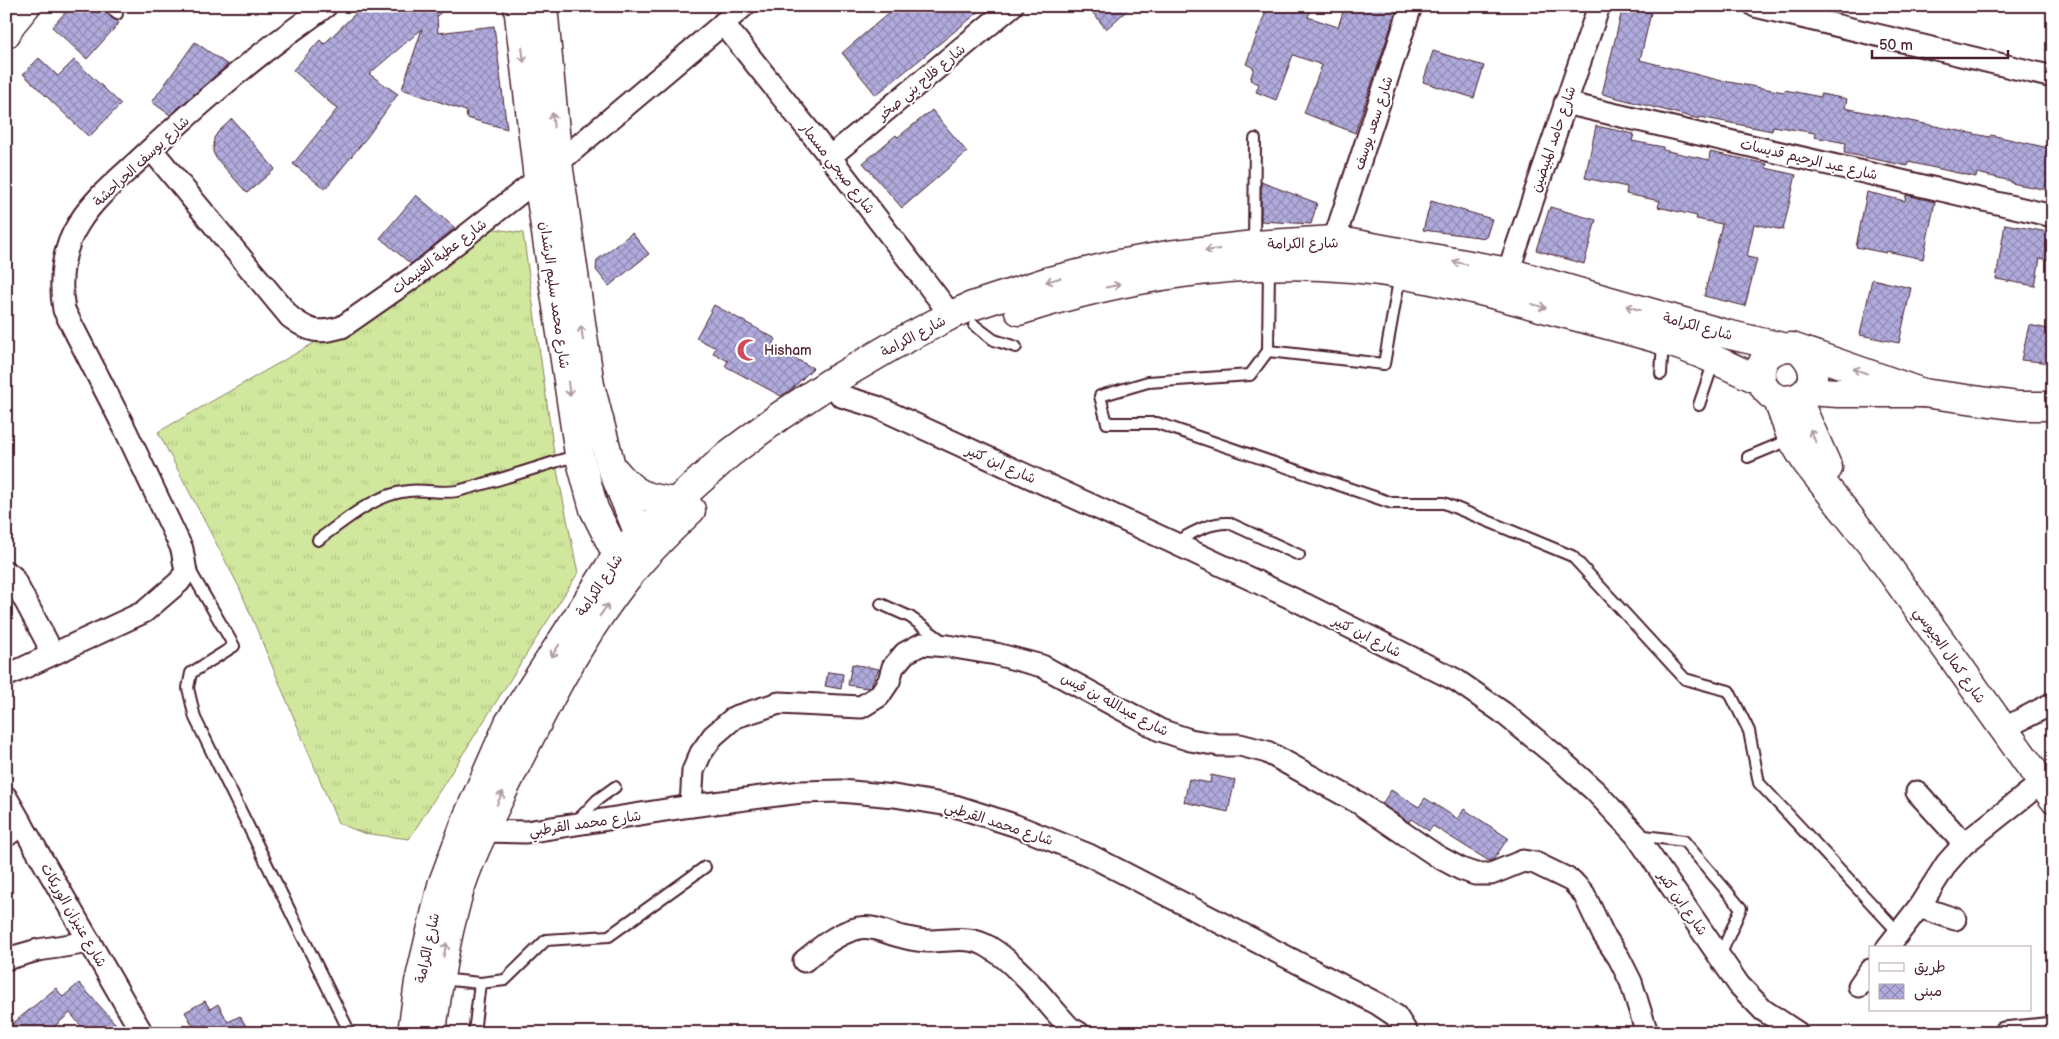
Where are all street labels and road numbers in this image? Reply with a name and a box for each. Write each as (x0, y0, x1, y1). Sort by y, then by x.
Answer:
street label: شارع فلاح بني صخر (873, 41, 971, 128)
street label: شارع سعد يوسف (1350, 74, 1398, 173)
street label: شارع حامد المبيضين (1527, 84, 1581, 195)
street label: شارع يوسف الحراحشة (90, 112, 194, 211)
street label: شارع صبحي مسمار (793, 119, 878, 220)
street label: شارع عبد الرحيم قديسات (1738, 135, 1879, 186)
street label: شارع عطية الغنيمات (389, 215, 491, 298)
street label: شارع محمد سليم الرشدان (534, 220, 573, 370)
street label: شارع الكرامة (1267, 234, 1339, 254)
street label: شارع الكرامة (1661, 309, 1734, 345)
street label: شارع الكرامة (878, 312, 949, 362)
street label: شارع ابن كثير (962, 441, 1038, 488)
street label: شارع الكرامة (572, 551, 627, 620)
street label: شارع كمال الجيوسي (1907, 604, 1989, 709)
street label: شارع ابن كثير (1328, 611, 1404, 662)
street label: شارع عبدالله بن قيس (1058, 669, 1171, 741)
street label: شارع محمد القرطبي (941, 798, 1055, 853)
street label: شارع محمد القرطبي (528, 807, 643, 844)
street label: شارع عنيزان الوريكات (36, 860, 110, 971)
street label: شارع ابن كثير (1653, 867, 1711, 939)
street label: شارع الكرامة (412, 911, 444, 985)

